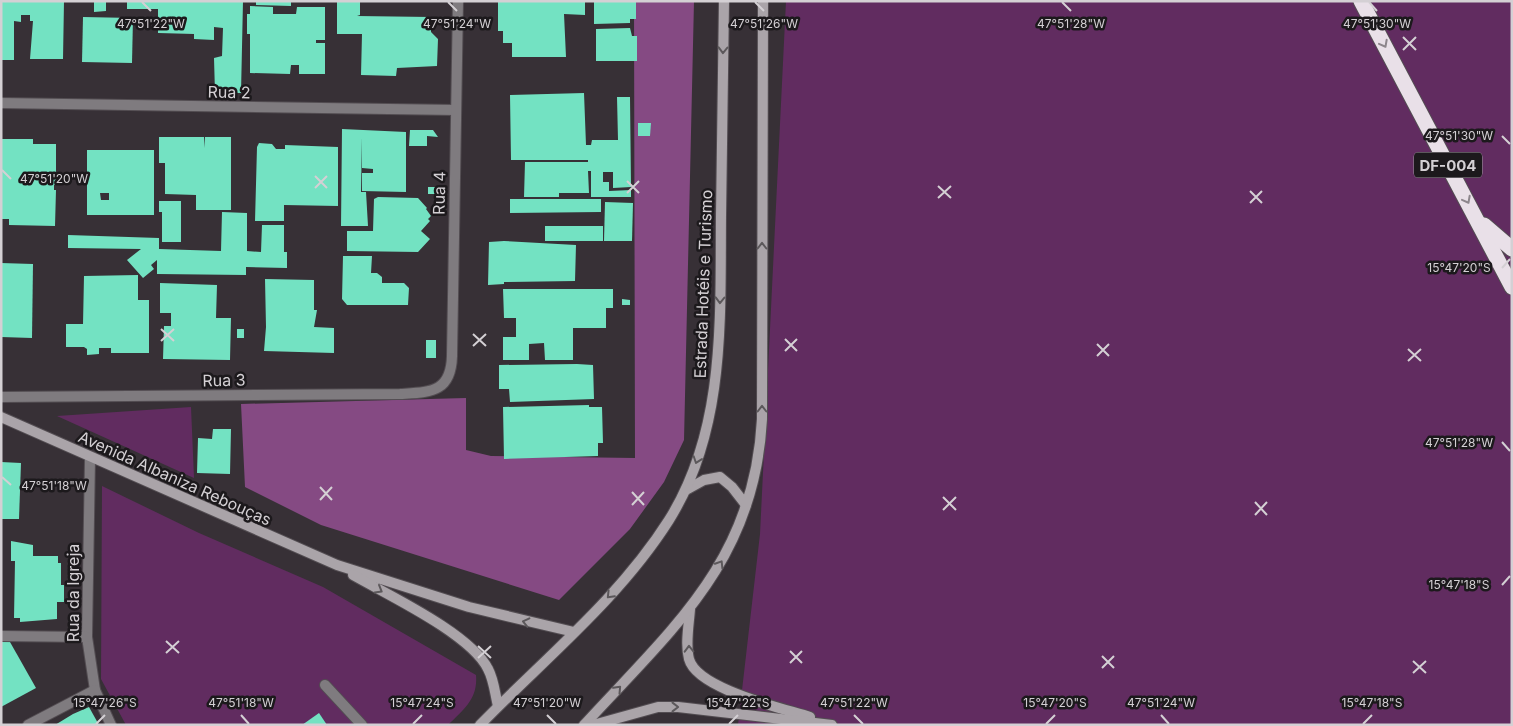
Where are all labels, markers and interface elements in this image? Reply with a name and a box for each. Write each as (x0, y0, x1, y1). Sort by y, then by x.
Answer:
text: 47°51'22"W (117, 16, 185, 31)
text: 47°51'24"W (423, 16, 491, 31)
text: 47°51'26"W (730, 16, 798, 31)
text: 47°51'28"W (1037, 16, 1105, 31)
text: 47°51'30"W (1343, 16, 1411, 31)
one-way arrow (1378, 39, 1388, 48)
one-way arrow (718, 46, 729, 54)
street label: Rua 2 (207, 82, 251, 102)
text: 47°51'30"W (1425, 128, 1493, 143)
road number: DF-004 (1414, 152, 1482, 178)
text: 47°51'20"W (20, 171, 88, 186)
street label: Rua 4 (429, 171, 449, 215)
street label: Estrada Hotéis e Turismo (690, 189, 716, 379)
one-way arrow (1461, 195, 1471, 204)
one-way arrow (757, 242, 767, 250)
text: 15°47'20"S (1427, 260, 1491, 275)
one-way arrow (715, 296, 725, 304)
street label: Rua 3 (202, 370, 246, 390)
one-way arrow (757, 404, 767, 412)
street label: Avenida Albaniza Rebouças (75, 426, 275, 530)
text: 47°51'28"W (1425, 435, 1493, 450)
one-way arrow (693, 455, 703, 464)
text: 47°51'18"W (21, 478, 87, 493)
street label: Rua da Igreja (63, 544, 83, 642)
one-way arrow (714, 560, 724, 569)
text: 15°47'18"S (1429, 577, 1490, 592)
one-way arrow (374, 584, 383, 594)
one-way arrow (607, 590, 616, 599)
one-way arrow (522, 617, 531, 628)
one-way arrow (684, 645, 694, 652)
one-way arrow (612, 686, 621, 695)
text: 15°47'26"S (73, 695, 137, 710)
text: 47°51'18"W (208, 695, 274, 710)
text: 15°47'24"S (390, 695, 454, 710)
text: 47°51'20"W (513, 695, 581, 710)
text: 15°47'22"S (706, 695, 770, 710)
text: 47°51'22"W (820, 695, 888, 710)
text: 15°47'20"S (1023, 695, 1087, 710)
text: 47°51'24"W (1127, 695, 1195, 710)
text: 15°47'18"S (1342, 695, 1403, 710)
one-way arrow (671, 702, 679, 712)

